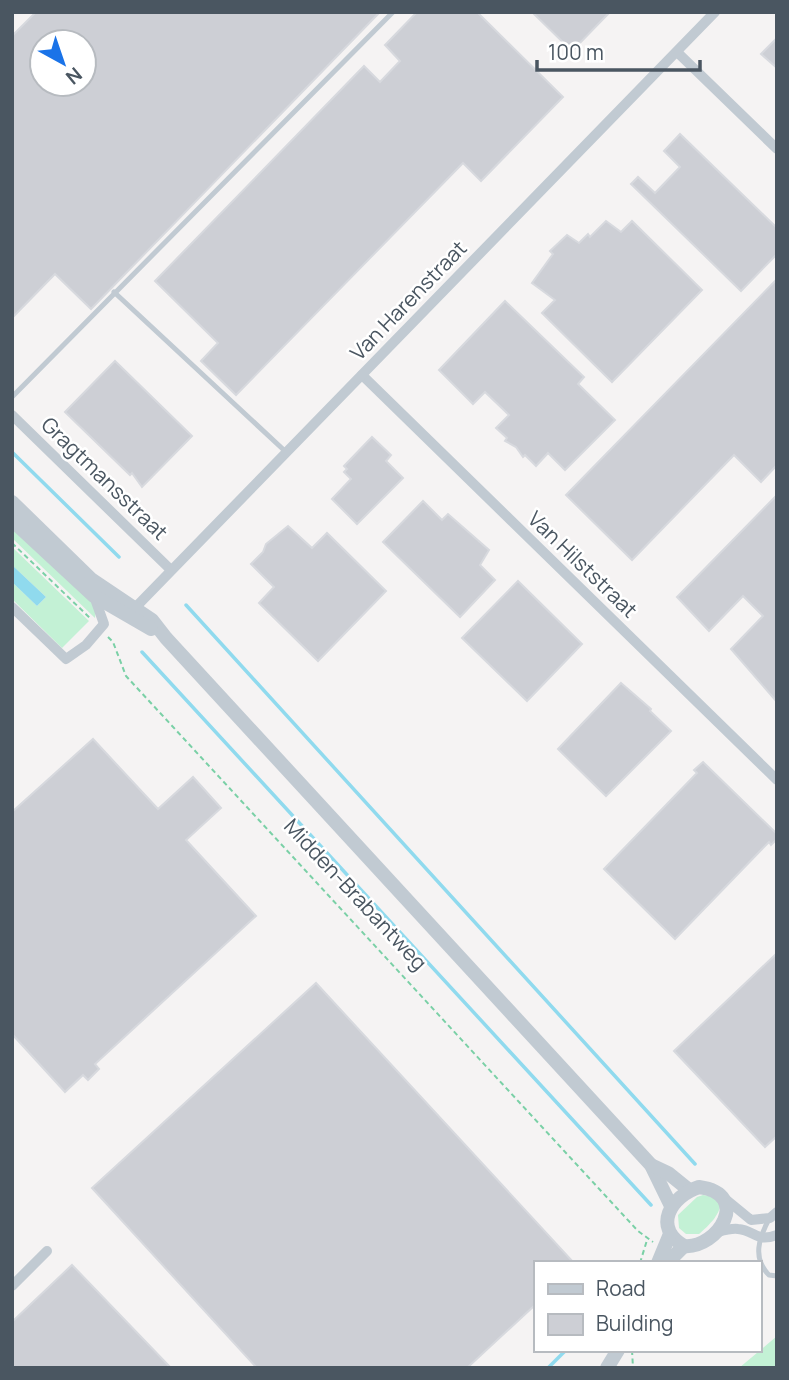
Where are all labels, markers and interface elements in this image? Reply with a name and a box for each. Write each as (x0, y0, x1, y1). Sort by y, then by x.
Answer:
north arrow (28, 28, 98, 98)
scale bar (537, 28, 700, 72)
text: 100 m (548, 38, 604, 66)
text: N (60, 62, 88, 90)
street label: Van Harenstraat (344, 234, 472, 366)
street label: Gragtmansstraat (36, 410, 174, 546)
street label: Van Hilststraat (522, 505, 644, 623)
street label: Midden-Brabantweg (278, 812, 434, 976)
legend (534, 1261, 761, 1352)
text: Road (596, 1274, 646, 1302)
text: Building (596, 1309, 673, 1337)

